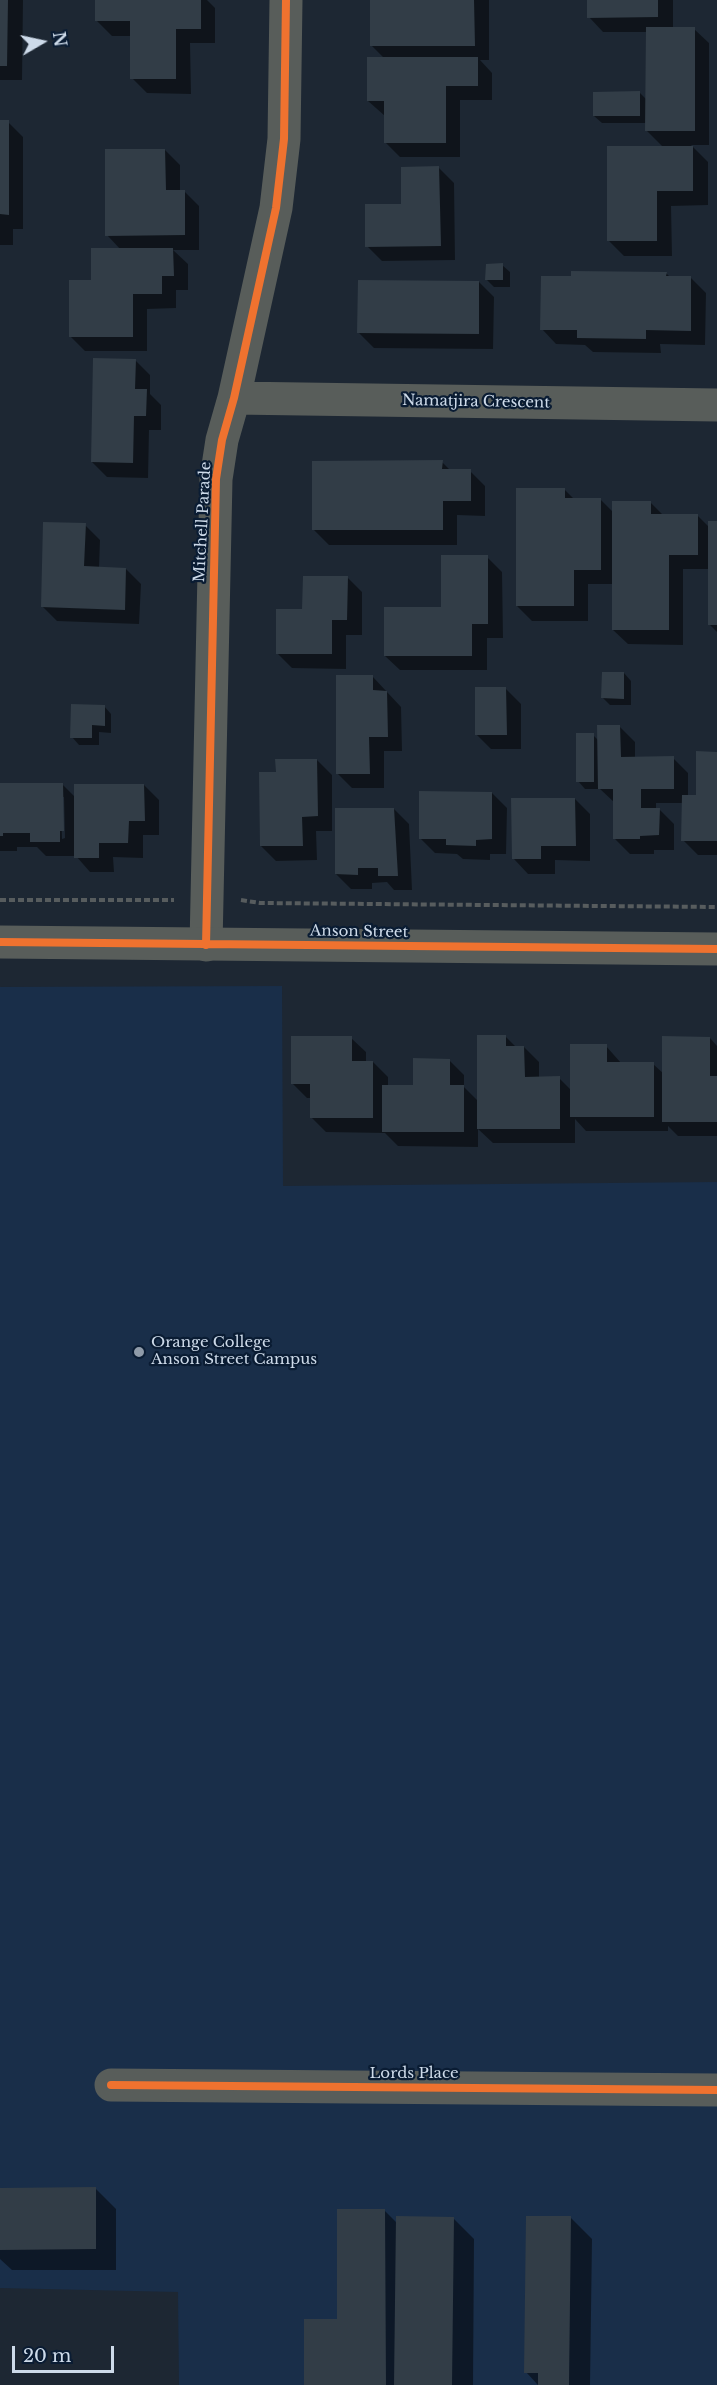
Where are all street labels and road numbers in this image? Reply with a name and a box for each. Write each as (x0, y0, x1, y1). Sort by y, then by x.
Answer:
street label: Namatjira Crescent (402, 392, 550, 412)
street label: Mitchell Parade (191, 461, 215, 583)
street label: Anson Street (310, 922, 408, 942)
street label: Lords Place (369, 2065, 459, 2083)

